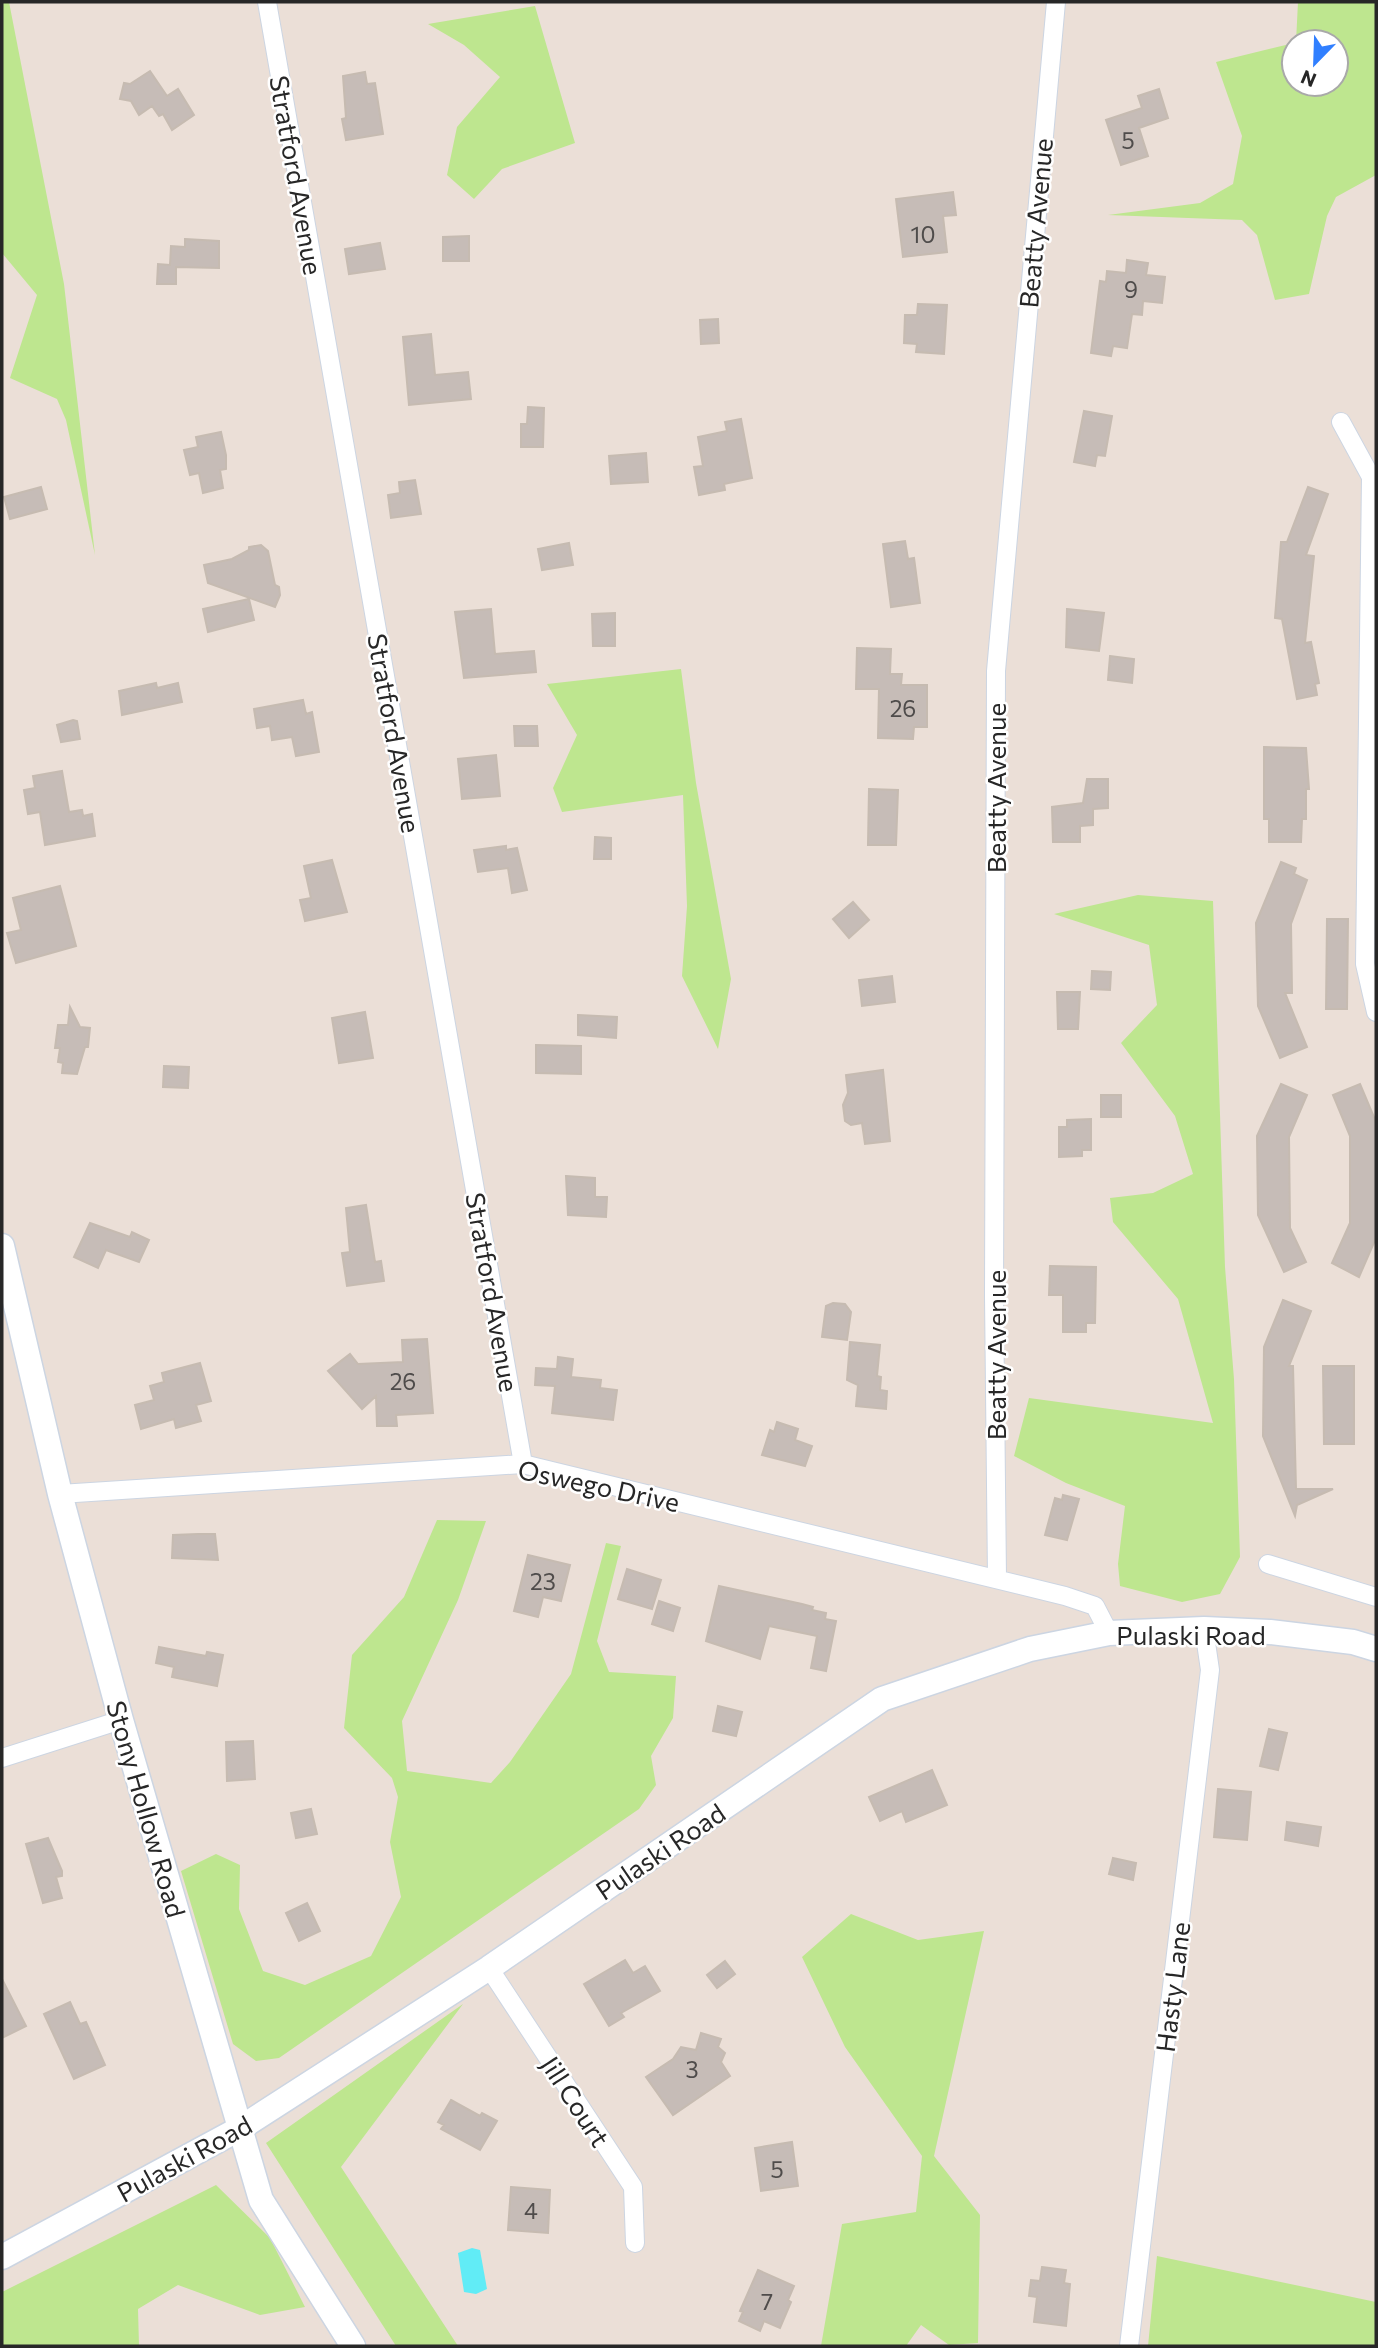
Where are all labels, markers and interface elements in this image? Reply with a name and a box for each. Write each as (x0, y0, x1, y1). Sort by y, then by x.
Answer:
north arrow (1280, 28, 1350, 98)
text: N (1297, 66, 1319, 92)
street label: Stratford Avenue (264, 73, 330, 277)
house number: 5 (1121, 126, 1135, 154)
street label: Beatty Avenue (1012, 137, 1058, 309)
house number: 10 (911, 220, 935, 248)
house number: 9 (1124, 275, 1138, 303)
street label: Stratford Avenue (362, 631, 428, 835)
house number: 26 (890, 694, 916, 722)
street label: Beatty Avenue (980, 703, 1011, 873)
street label: Stratford Avenue (460, 1190, 526, 1394)
street label: Beatty Avenue (980, 1270, 1011, 1440)
house number: 26 (390, 1367, 416, 1395)
street label: Oswego Drive (516, 1453, 682, 1517)
house number: 23 (530, 1567, 556, 1595)
street label: Pulaski Road (1116, 1619, 1266, 1650)
street label: Stony Hollow Road (101, 1697, 193, 1921)
street label: Pulaski Road (589, 1796, 731, 1906)
street label: Hasty Lane (1149, 1920, 1195, 2054)
street label: Jill Court (535, 2050, 617, 2152)
house number: 3 (685, 2055, 699, 2083)
street label: Pulaski Road (111, 2108, 257, 2208)
house number: 5 (770, 2155, 784, 2183)
house number: 4 (524, 2196, 538, 2224)
house number: 7 (761, 2287, 773, 2315)

